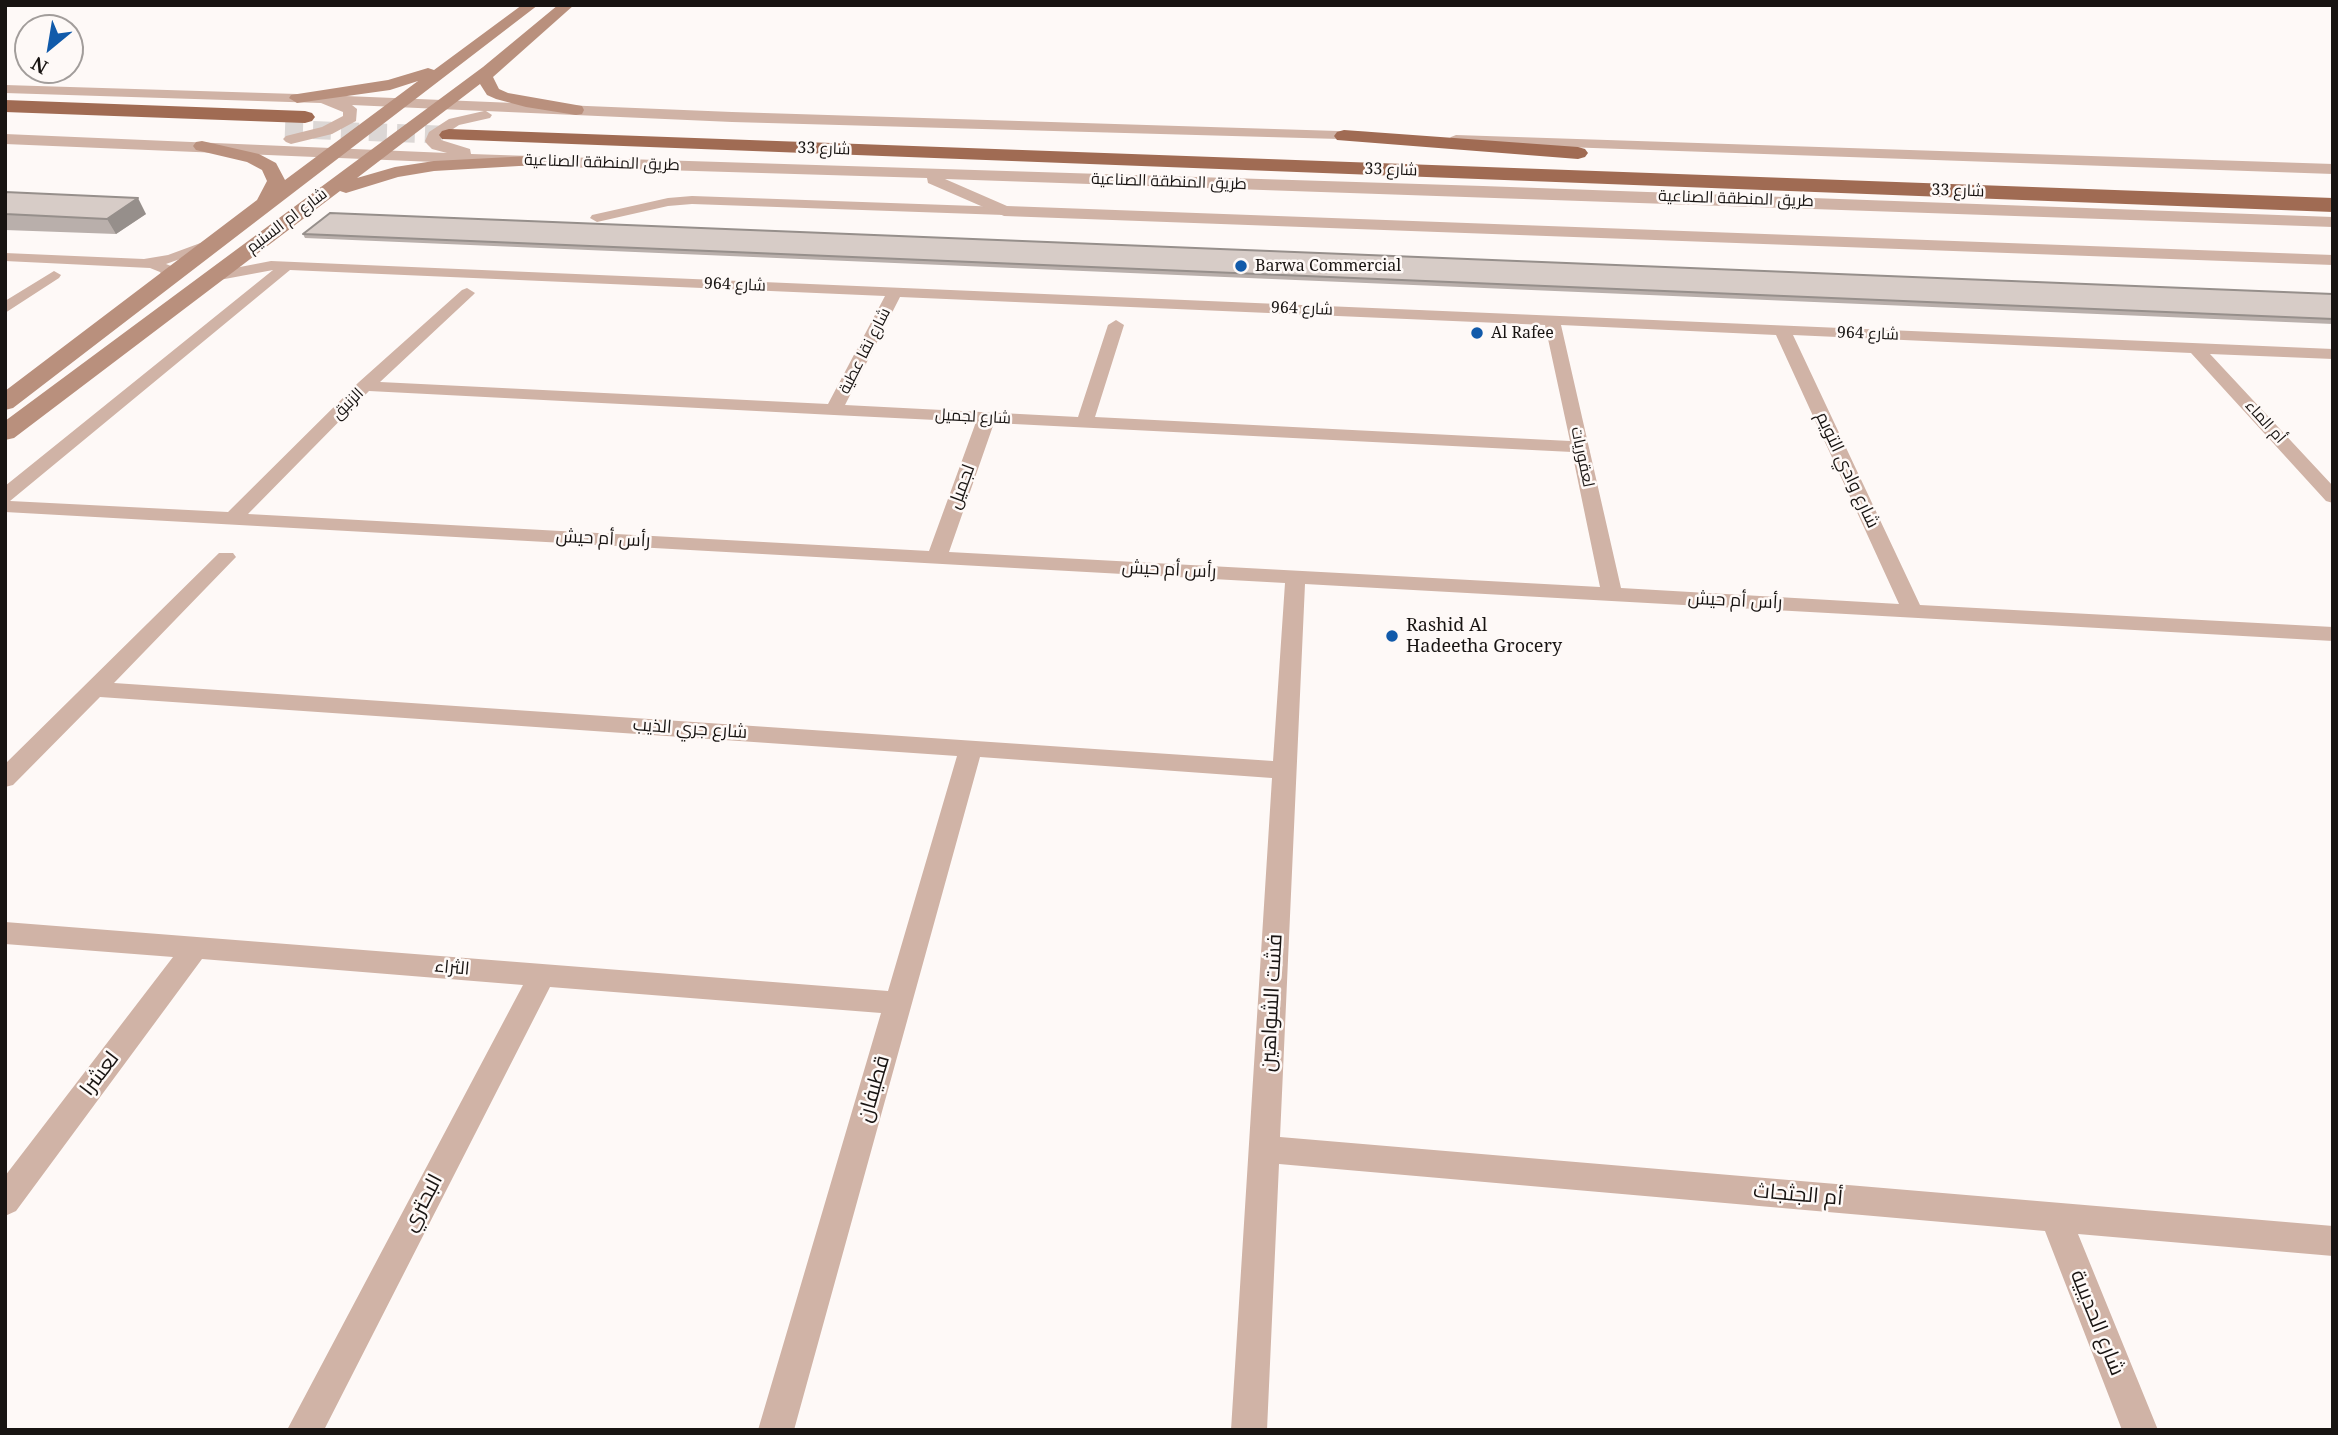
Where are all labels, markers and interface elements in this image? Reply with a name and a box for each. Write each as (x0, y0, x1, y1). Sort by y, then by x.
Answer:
north arrow (14, 14, 84, 84)
text: N (27, 50, 52, 80)
street label: شارع 33 (797, 138, 851, 160)
street label: طريق المنطقة الصناعية (524, 151, 680, 175)
street label: شارع 33 (1364, 159, 1418, 181)
street label: طريق المنطقة الصناعية (1091, 170, 1247, 194)
street label: شارع 33 (1931, 180, 1985, 202)
street label: شارع ام السنيم (243, 184, 331, 258)
street label: طريق المنطقة الصناعية (1658, 187, 1814, 211)
place label: Barwa Commercial (1255, 256, 1401, 276)
marker: Barwa Commercial (1233, 258, 1249, 274)
street label: شارع 964 (704, 274, 766, 296)
street label: شارع 964 (1271, 298, 1333, 320)
street label: شارع نقا عطية (835, 305, 895, 397)
place label: Al Rafee (1491, 323, 1554, 343)
street label: شارع 964 (1837, 323, 1899, 345)
marker: Al Rafee (1469, 325, 1485, 341)
street label: الزنبق (328, 384, 368, 424)
street label: أم الماء (2241, 396, 2289, 448)
street label: شارع لجميل (935, 405, 1011, 429)
street label: شارع وادي التويم (1811, 408, 1883, 532)
street label: لعقوريات (1566, 425, 1598, 489)
street label: لجميل (944, 462, 980, 512)
street label: رأس أم حيش (555, 526, 651, 552)
street label: رأس أم حيش (1121, 557, 1217, 583)
street label: رأس أم حيش (1687, 588, 1783, 614)
place label: Rashid Al Hadeetha Grocery (1406, 615, 1562, 658)
marker: Rashid Al Hadeetha Grocery (1384, 628, 1400, 644)
street label: شارع جري الذيب (632, 714, 748, 744)
street label: فشت الشواهين (1256, 933, 1288, 1073)
street label: الثراء (434, 956, 470, 980)
street label: لعشرا (75, 1047, 125, 1101)
street label: قطيفان (852, 1053, 896, 1125)
street label: البحتري (397, 1170, 449, 1236)
street label: أم الجثجاث (1752, 1179, 1844, 1211)
street label: شارع الحديبية (2064, 1267, 2130, 1379)

